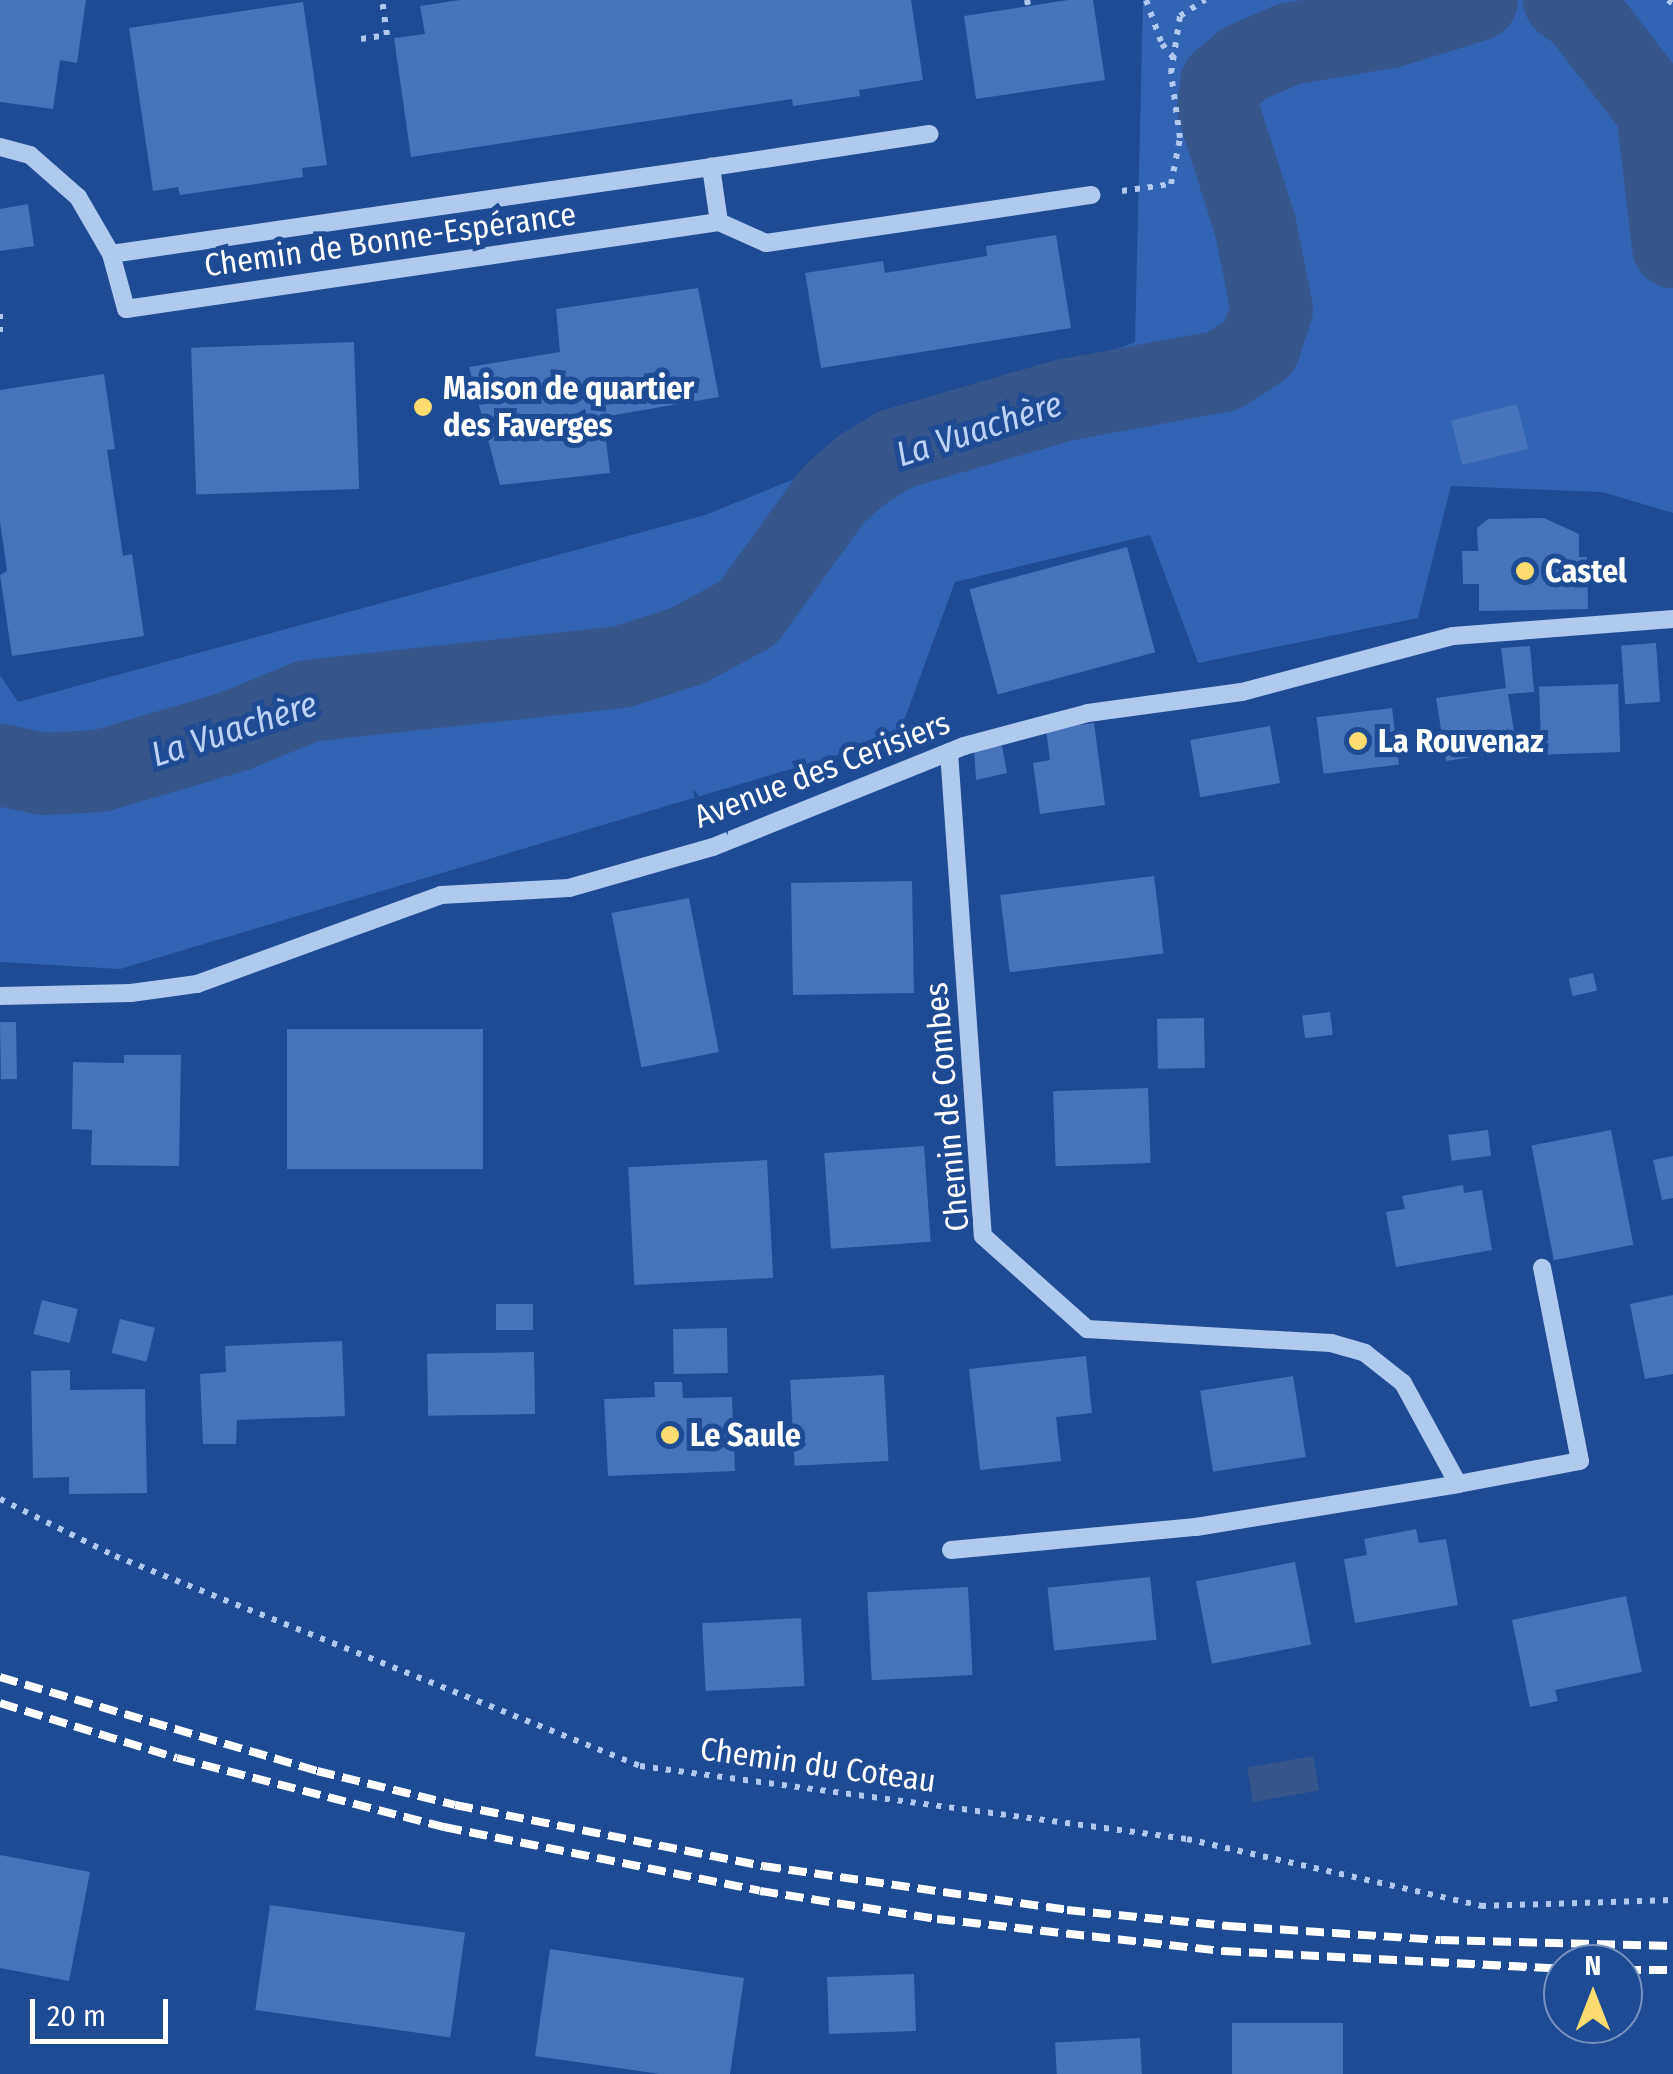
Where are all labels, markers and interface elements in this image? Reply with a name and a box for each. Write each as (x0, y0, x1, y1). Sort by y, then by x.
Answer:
street label: Chemin de Bonne-Espérance (202, 195, 578, 285)
place label: Maison de quartier des Faverges (443, 370, 694, 445)
water label: La Vuachère (891, 383, 1067, 475)
marker: Maison de quartier des Faverges (412, 396, 434, 418)
place label: Castel (1545, 552, 1627, 590)
marker: Castel (1514, 560, 1536, 582)
water label: La Vuachère (146, 683, 322, 775)
street label: Avenue des Cerisiers (689, 704, 955, 836)
place label: La Rouvenaz (1378, 722, 1544, 760)
marker: La Rouvenaz (1347, 730, 1369, 752)
street label: Chemin de Combes (917, 981, 977, 1233)
place label: Le Saule (690, 1416, 801, 1454)
marker: Le Saule (659, 1424, 681, 1446)
street label: Chemin du Coteau (698, 1729, 938, 1801)
north arrow (1543, 1944, 1643, 2044)
text: N (1585, 1949, 1601, 1982)
scale bar (35, 1979, 172, 2041)
text: 20 m (47, 1998, 106, 2034)

